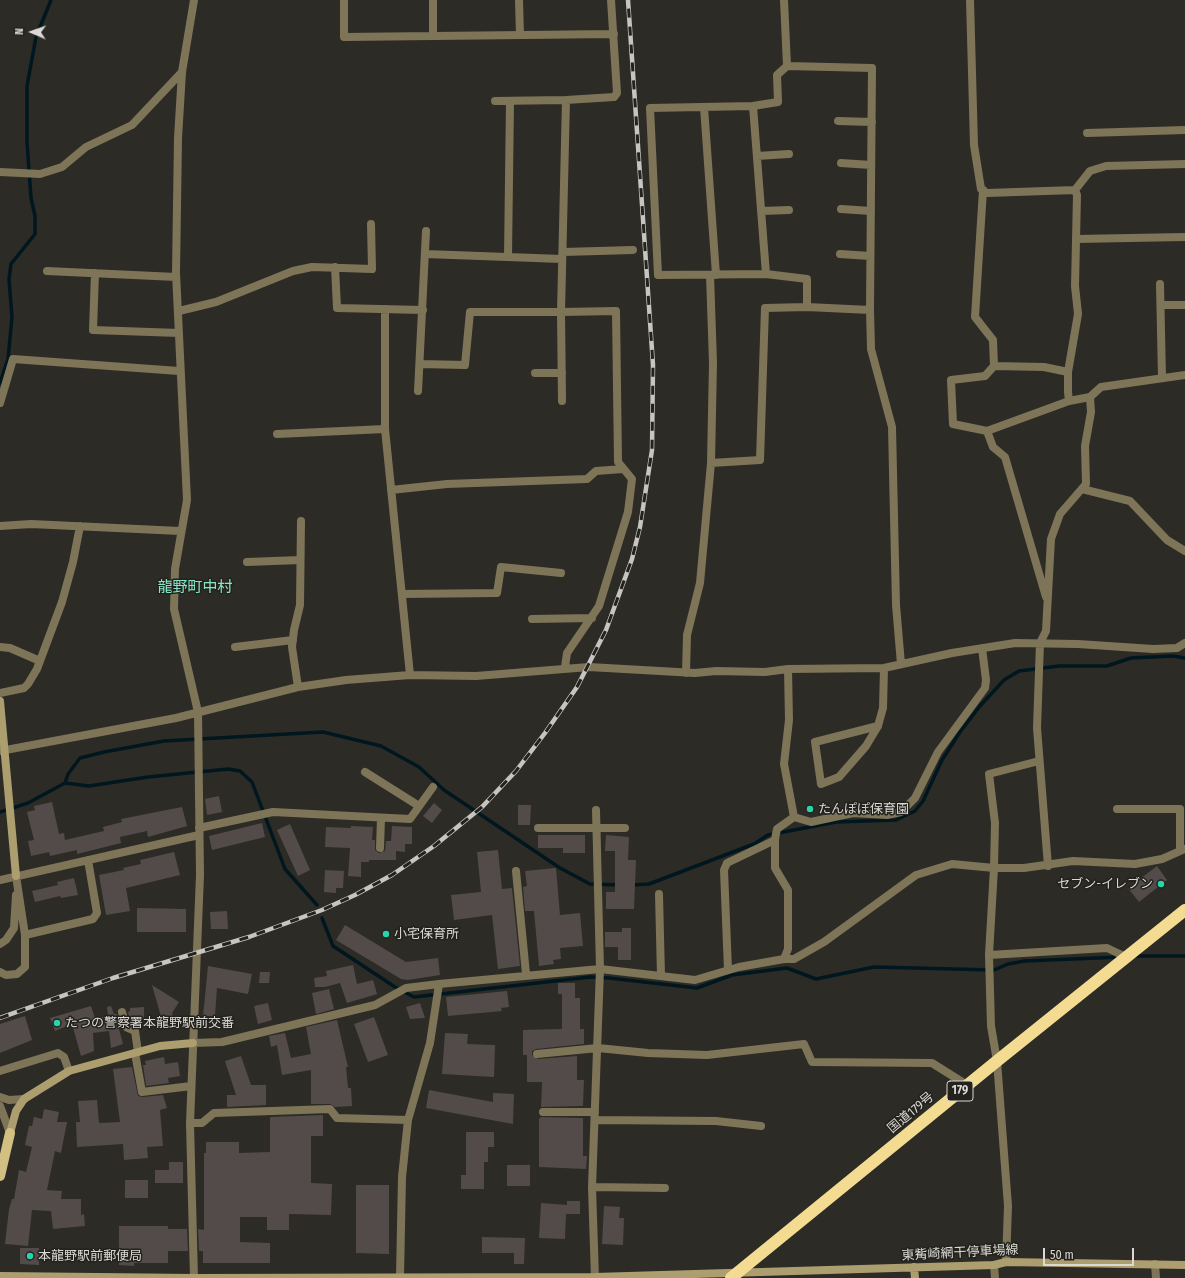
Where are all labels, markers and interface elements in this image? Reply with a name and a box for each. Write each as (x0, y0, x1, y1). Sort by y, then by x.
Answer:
north arrow (12, 12, 52, 52)
text: N (13, 28, 26, 35)
district label: 龍野町中村 (158, 579, 232, 597)
place label: たんぽぽ保育園 (818, 801, 909, 817)
marker: たんぽぽ保育園 (805, 804, 815, 814)
place label: セブン-イレブン (1057, 876, 1153, 892)
marker: セブン-イレブン (1156, 879, 1166, 889)
place label: 小宅保育所 (394, 926, 459, 942)
marker: 小宅保育所 (381, 929, 391, 939)
place label: たつの警察署本龍野駅前交番 (65, 1015, 234, 1031)
marker: たつの警察署本龍野駅前交番 (52, 1018, 62, 1028)
road number: 179 (947, 1081, 973, 1101)
street label: 国道179号 (885, 1089, 937, 1137)
scale bar (1045, 1240, 1136, 1266)
street label: 東觜崎網干停車場線 (901, 1242, 1019, 1264)
place label: 本龍野駅前郵便局 (38, 1248, 142, 1264)
text: 50 m (1050, 1248, 1074, 1262)
marker: 本龍野駅前郵便局 (25, 1251, 35, 1261)

